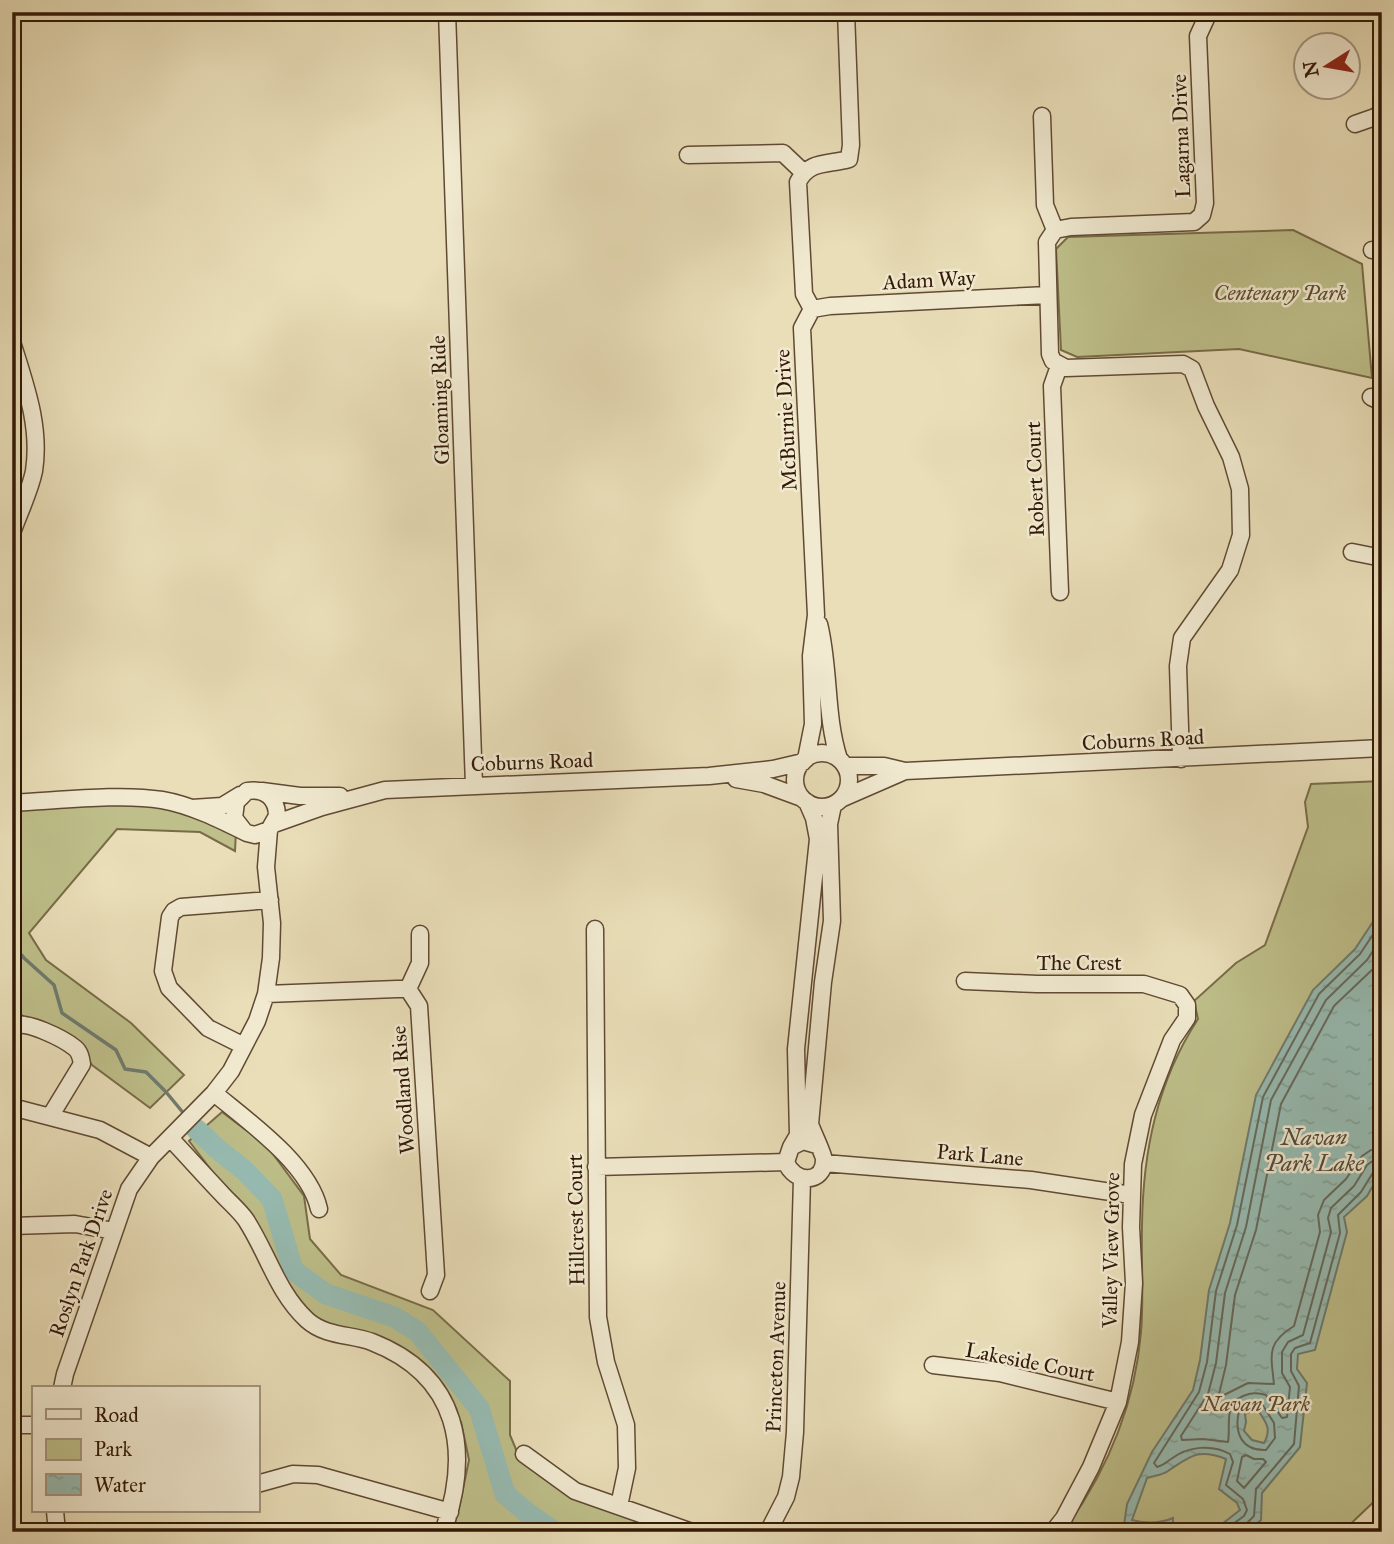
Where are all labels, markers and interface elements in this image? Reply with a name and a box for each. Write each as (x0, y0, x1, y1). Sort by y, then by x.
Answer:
north arrow (1292, 32, 1362, 102)
text: N (1298, 59, 1324, 79)
street label: Lagarna Drive (1166, 73, 1196, 199)
street label: Adam Way (881, 265, 977, 295)
park label: Centenary Park (1214, 280, 1347, 306)
street label: Gloaming Ride (425, 335, 455, 465)
street label: McBurnie Drive (769, 348, 803, 492)
street label: Robert Court (1020, 420, 1050, 537)
street label: Coburns Road (1081, 724, 1205, 756)
street label: Coburns Road (470, 747, 594, 777)
street label: The Crest (1036, 950, 1122, 976)
street label: Woodland Rise (386, 1024, 420, 1155)
water label: Navan Park Lake (1264, 1123, 1364, 1177)
street label: Park Lane (936, 1138, 1025, 1172)
street label: Hillcrest Court (562, 1153, 590, 1286)
street label: Valley View Grove (1097, 1172, 1125, 1329)
street label: Roslyn Park Drive (43, 1185, 119, 1341)
street label: Princeton Avenue (760, 1281, 792, 1433)
street label: Lakeside Court (963, 1337, 1098, 1387)
legend (32, 1386, 259, 1512)
park label: Navan Park (1201, 1391, 1311, 1417)
text: Road (94, 1402, 139, 1428)
text: Park (94, 1436, 132, 1462)
text: Water (94, 1472, 146, 1498)

